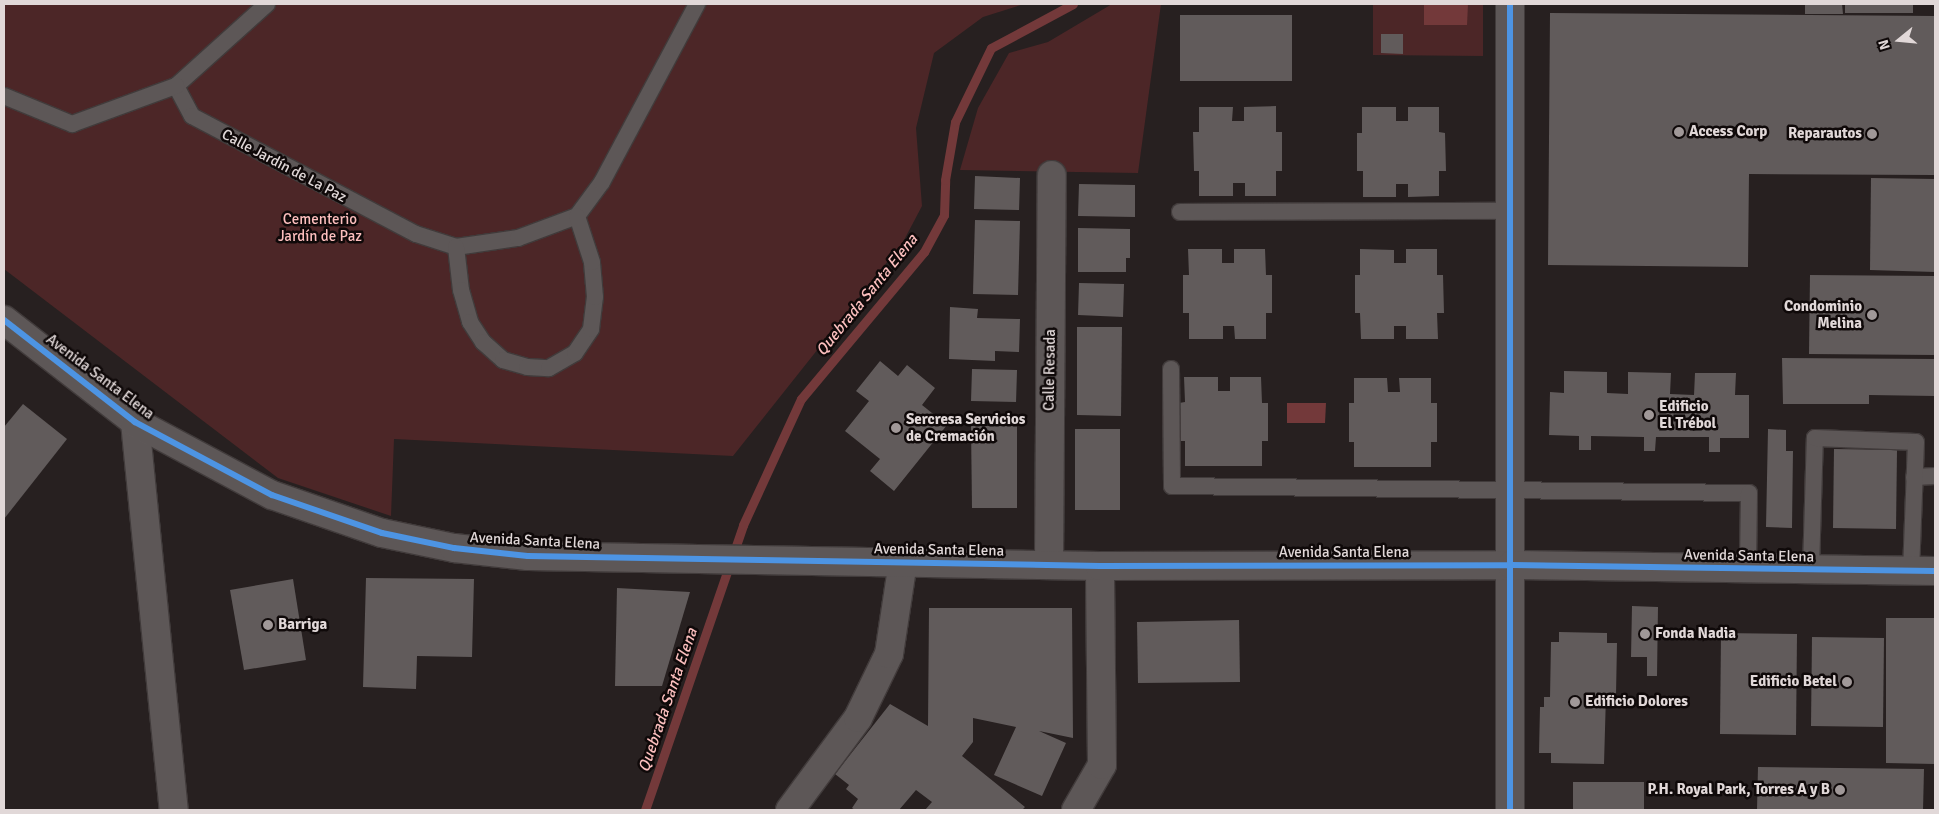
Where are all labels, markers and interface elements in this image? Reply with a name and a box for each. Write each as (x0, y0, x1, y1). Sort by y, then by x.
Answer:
north arrow (1874, 15, 1924, 65)
text: N (1875, 37, 1894, 52)
place label: Access Corp (1689, 123, 1767, 141)
place label: Reparautos (1788, 125, 1862, 143)
street label: Calle Jardín de La Paz (219, 126, 349, 206)
marker: Access Corp (1673, 126, 1685, 138)
marker: Reparautos (1866, 128, 1878, 140)
park label: Cementerio Jardín de Paz (278, 210, 362, 245)
water label: Quebrada Santa Elena (812, 230, 922, 360)
place label: Condominio Melina (1784, 297, 1862, 332)
marker: Condominio Melina (1866, 309, 1878, 321)
street label: Calle Resada (1040, 329, 1060, 411)
street label: Avenida Santa Elena (42, 331, 158, 423)
place label: Edificio El Trébol (1659, 397, 1716, 432)
marker: Edificio El Trébol (1643, 409, 1655, 421)
place label: Sercresa Servicios de Cremación (906, 410, 1025, 445)
marker: Sercresa Servicios de Cremación (890, 422, 902, 434)
street label: Avenida Santa Elena (469, 529, 601, 553)
street label: Avenida Santa Elena (874, 540, 1004, 560)
street label: Avenida Santa Elena (1279, 544, 1409, 562)
street label: Avenida Santa Elena (1684, 546, 1814, 566)
place label: Barriga (278, 616, 327, 634)
marker: Barriga (262, 619, 274, 631)
place label: Fonda Nadia (1655, 625, 1736, 643)
water label: Quebrada Santa Elena (634, 626, 702, 774)
marker: Fonda Nadia (1639, 628, 1651, 640)
place label: Edificio Betel (1750, 673, 1837, 691)
marker: Edificio Betel (1841, 676, 1853, 688)
place label: Edificio Dolores (1585, 693, 1688, 711)
marker: Edificio Dolores (1569, 696, 1581, 708)
place label: P.H. Royal Park, Torres A y B (1648, 781, 1830, 799)
marker: P.H. Royal Park, Torres A y B (1834, 784, 1846, 796)

